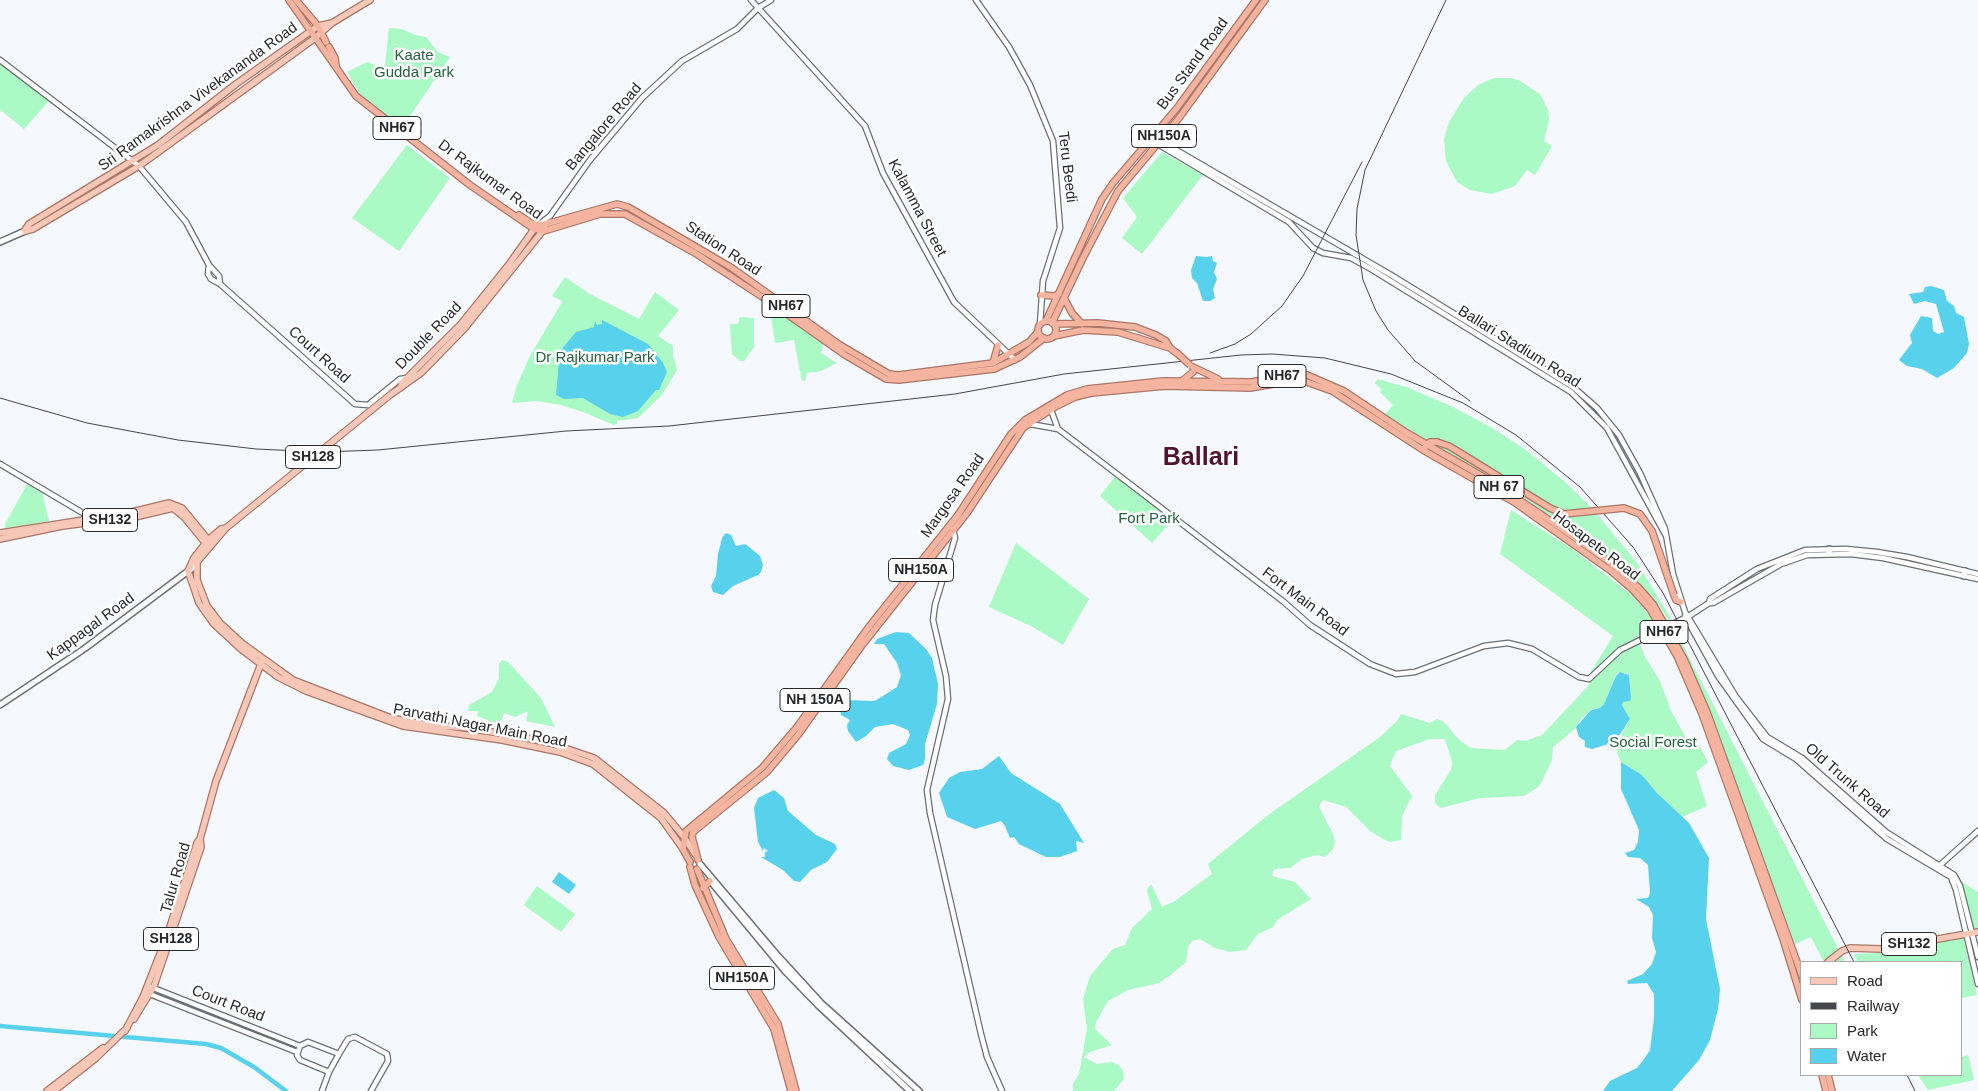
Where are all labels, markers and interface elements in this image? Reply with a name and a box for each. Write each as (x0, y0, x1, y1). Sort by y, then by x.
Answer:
street label: Bus Stand Road (1154, 15, 1232, 113)
street label: Sri Ramakrishna Vivekananda Road (95, 19, 301, 175)
park label: Kaate Gudda Park (374, 47, 454, 82)
street label: Bangalore Road (562, 80, 646, 174)
road number: NH67 (373, 116, 421, 140)
road number: NH150A (1132, 124, 1196, 148)
street label: Teru Beedi (1054, 130, 1080, 204)
street label: Dr Rajkumar Road (434, 136, 546, 224)
street label: Kalamma Street (884, 156, 950, 260)
street label: Station Road (682, 218, 764, 280)
road number: NH67 (762, 294, 810, 318)
street label: Double Road (392, 298, 466, 374)
street label: Ballari Stadium Road (1454, 302, 1584, 392)
street label: Court Road (284, 323, 354, 387)
park label: Dr Rajkumar Park (535, 349, 655, 367)
road number: NH67 (1258, 364, 1306, 388)
district label: Ballari (1163, 443, 1239, 473)
road number: SH128 (286, 446, 340, 468)
street label: Margosa Road (917, 451, 989, 541)
road number: NH 67 (1474, 476, 1524, 498)
street label: Hosapete Road (1549, 507, 1643, 585)
road number: SH132 (82, 508, 138, 532)
park label: Fort Park (1118, 510, 1180, 528)
road number: NH150A (888, 558, 954, 582)
street label: Fort Main Road (1258, 564, 1352, 640)
street label: Kappagal Road (44, 589, 138, 665)
road number: NH67 (1640, 620, 1688, 644)
road number: NH 150A (780, 688, 850, 712)
street label: Parvathi Nagar Main Road (392, 700, 568, 752)
park label: Social Forest (1609, 734, 1697, 752)
street label: Old Trunk Road (1801, 740, 1893, 822)
street label: Talur Road (157, 841, 195, 915)
road number: SH128 (144, 928, 198, 951)
road number: SH132 (1882, 932, 1936, 956)
legend (1800, 961, 1963, 1076)
road number: NH150A (710, 966, 774, 990)
text: Road (1847, 972, 1883, 989)
street label: Court Road (189, 982, 267, 1026)
text: Railway (1847, 997, 1900, 1014)
text: Park (1847, 1022, 1878, 1039)
text: Water (1847, 1047, 1886, 1064)

